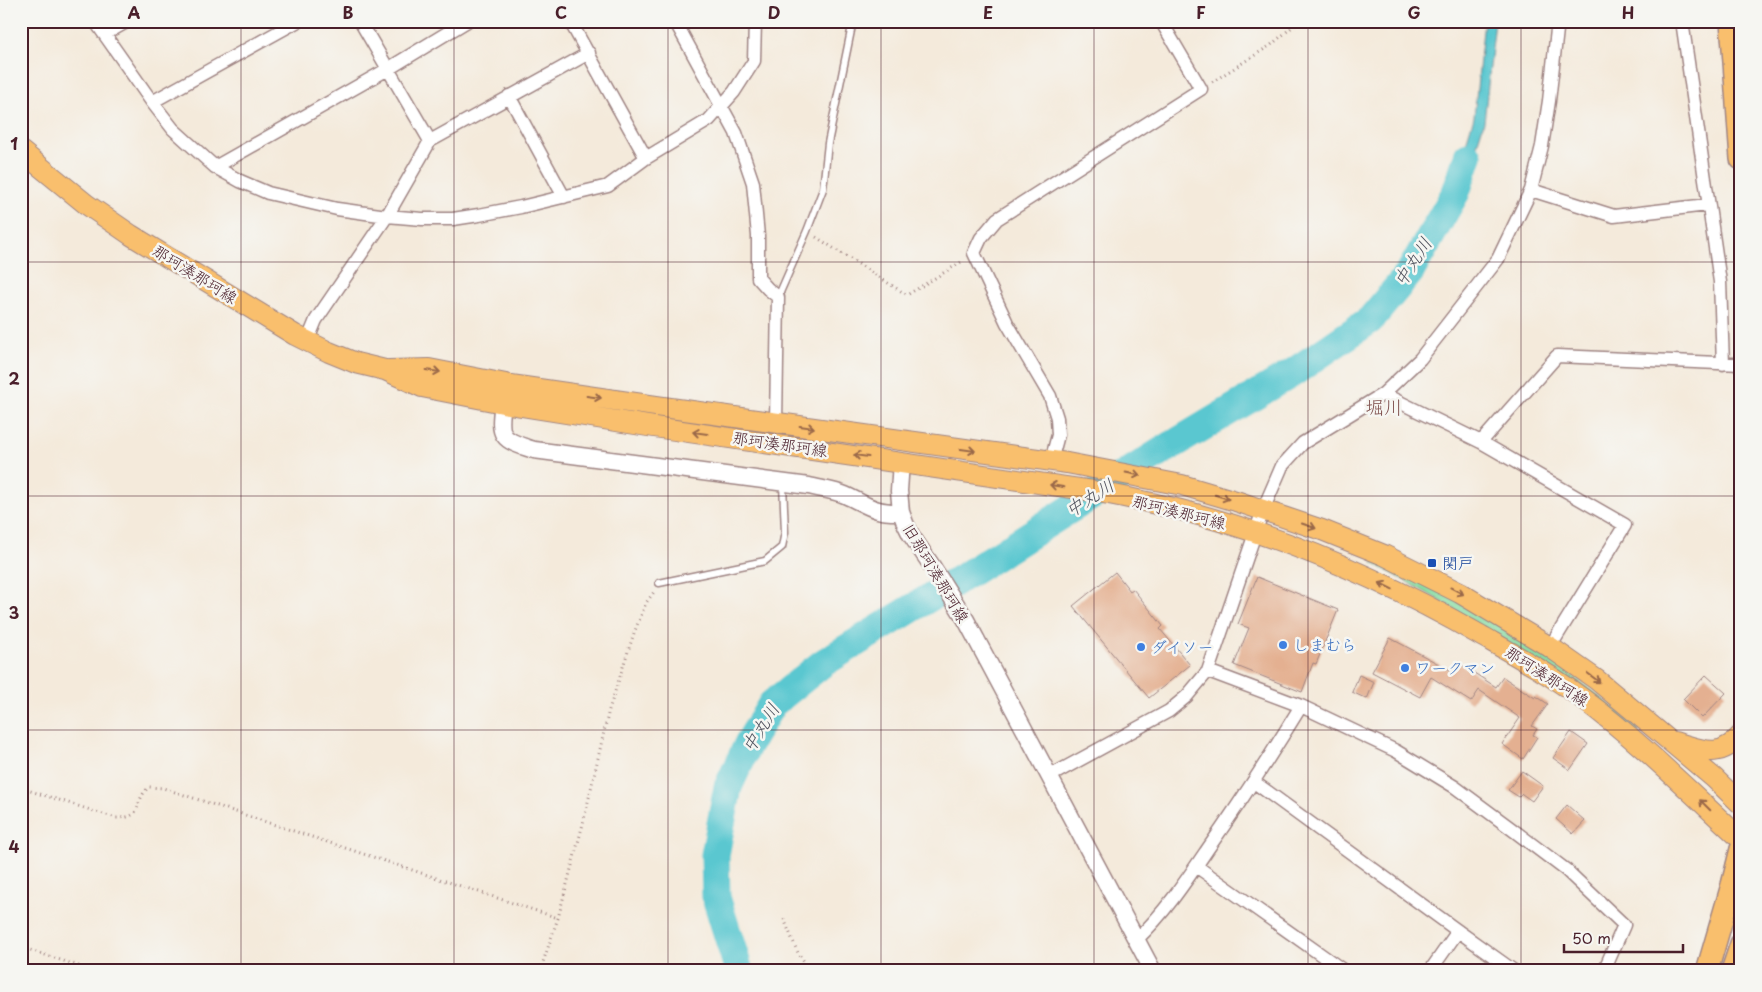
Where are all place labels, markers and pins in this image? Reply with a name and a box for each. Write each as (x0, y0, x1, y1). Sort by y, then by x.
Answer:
place label: 関戸 (1442, 550, 1474, 574)
marker: 関戸 (1426, 557, 1438, 569)
place label: しまむら (1293, 632, 1357, 656)
place label: ダイソー (1151, 634, 1213, 658)
marker: しまむら (1277, 639, 1289, 651)
marker: ダイソー (1135, 641, 1147, 653)
place label: ワークマン (1415, 655, 1495, 679)
marker: ワークマン (1399, 662, 1411, 674)

